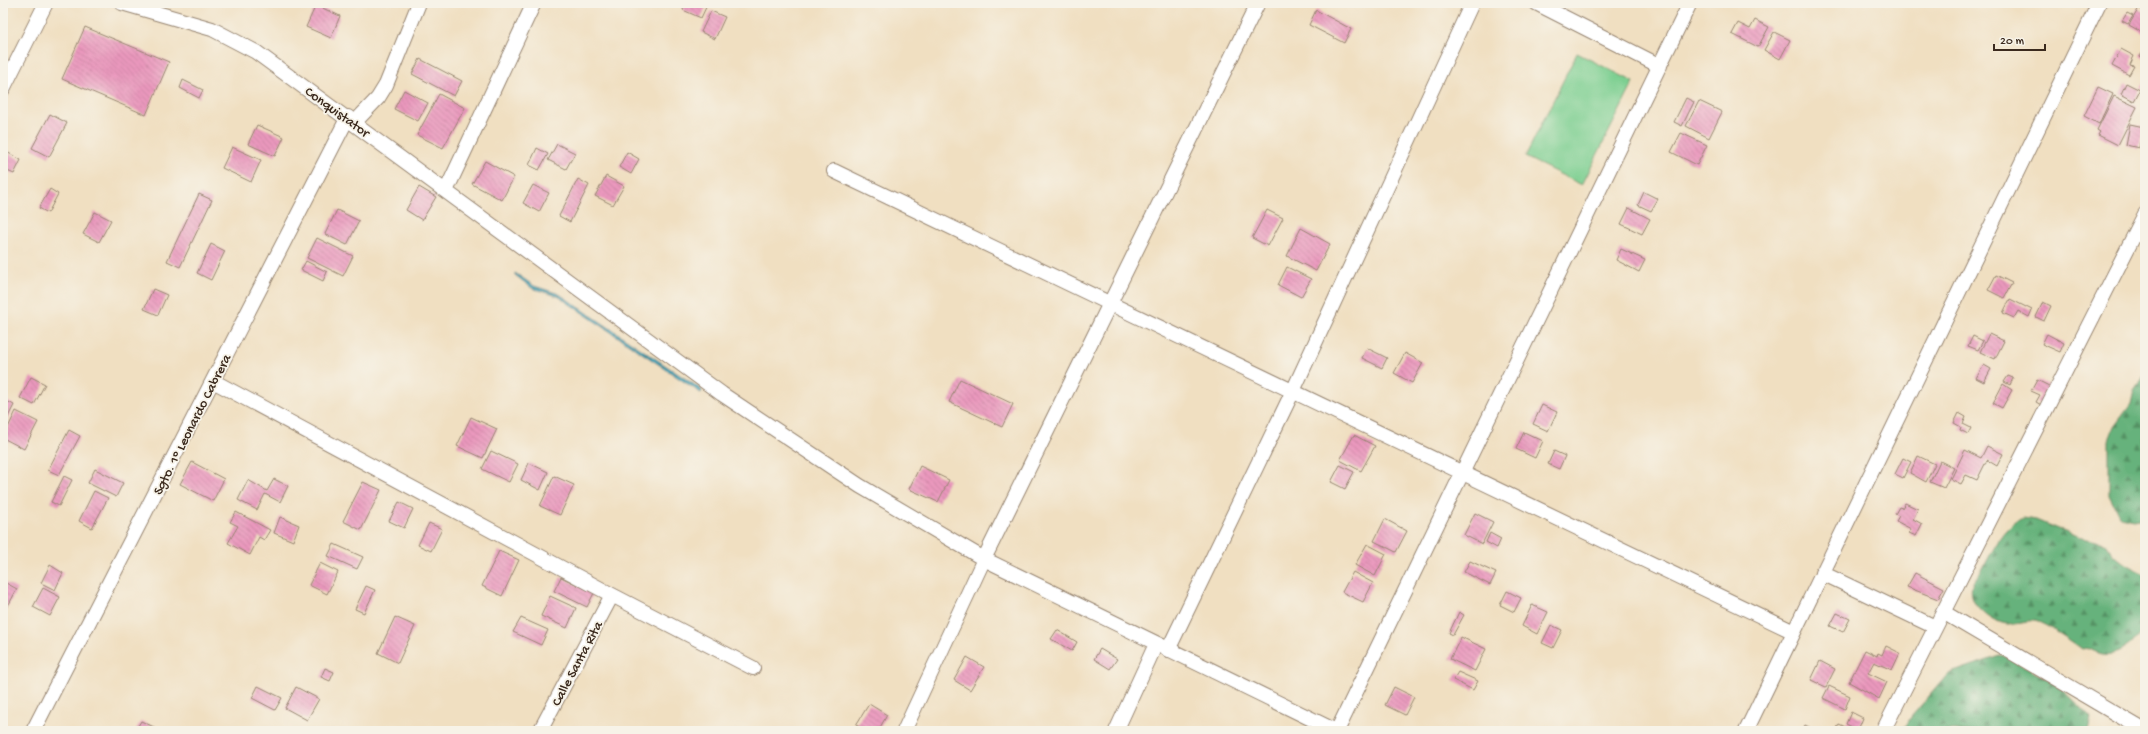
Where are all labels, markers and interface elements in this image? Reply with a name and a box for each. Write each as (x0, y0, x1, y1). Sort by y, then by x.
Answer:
scale bar (1994, 26, 2045, 52)
text: 20 m (2000, 35, 2025, 49)
street label: Conquistator (301, 84, 373, 143)
street label: Sgto. 1º Leonardo Cabrera (150, 351, 237, 498)
street label: Calle Santa Rita (549, 618, 608, 710)

